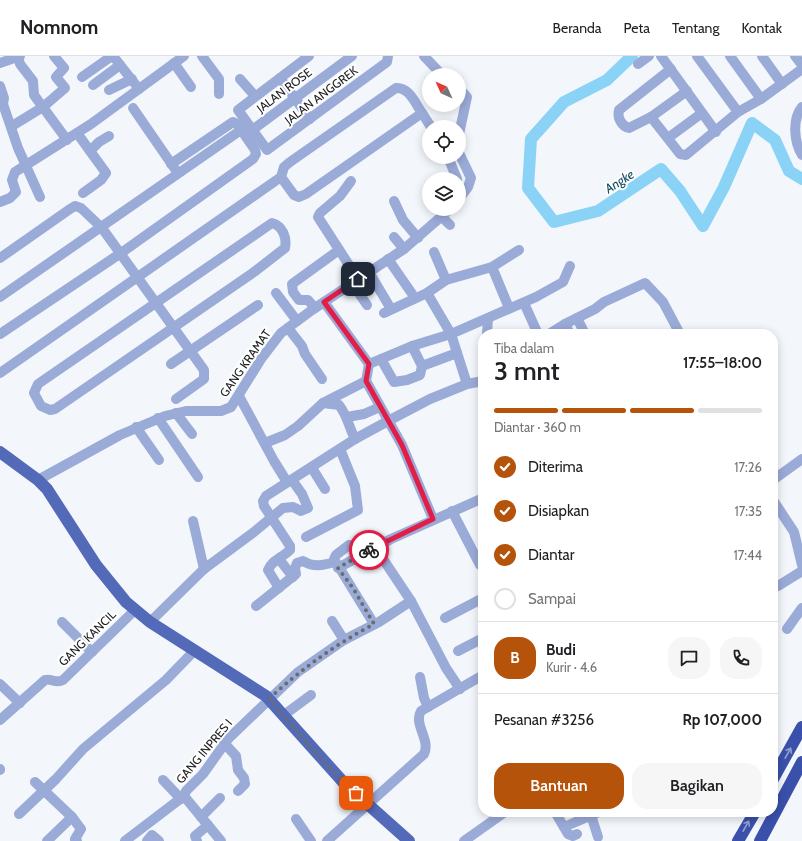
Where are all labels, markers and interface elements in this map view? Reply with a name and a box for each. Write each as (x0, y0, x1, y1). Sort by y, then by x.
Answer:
text: Nomnom (20, 16, 98, 39)
text: Beranda (553, 19, 602, 37)
text: Peta (624, 19, 650, 37)
text: Tentang (672, 19, 719, 37)
text: Kontak (741, 19, 782, 37)
street label: JALAN ANGGREK (281, 63, 361, 128)
street label: JALAN ROSE (253, 64, 315, 116)
north arrow (422, 68, 466, 112)
map controls (422, 68, 466, 216)
button: locate (422, 120, 466, 164)
water label: Angke (601, 166, 637, 197)
button: layers (422, 172, 466, 216)
pin (341, 262, 375, 296)
icon: home (347, 268, 369, 290)
street label: GANG KRAMAT (216, 326, 274, 400)
text: Tiba dalam (494, 340, 554, 356)
text: 17:55–18:00 (683, 354, 762, 372)
text: 3 mnt (494, 355, 560, 387)
text: Diantar · 360 m (494, 419, 581, 435)
icon: check (494, 456, 516, 478)
text: Diterima (528, 458, 583, 476)
text: 17:26 (734, 459, 762, 475)
icon: check (494, 500, 516, 522)
text: Disiapkan (528, 502, 589, 520)
text: 17:35 (734, 503, 762, 519)
courier (349, 530, 389, 570)
icon: bike (358, 539, 380, 561)
icon: check (494, 544, 516, 566)
text: Diantar (528, 546, 574, 564)
text: 17:44 (733, 547, 762, 563)
text: Sampai (528, 590, 576, 608)
street label: GANG KANCIL (55, 607, 119, 669)
button: chat (668, 637, 710, 679)
button: phone (720, 637, 762, 679)
text: Budi (546, 641, 576, 659)
text: B (510, 649, 520, 667)
text: Kurir · 4.6 (546, 659, 597, 675)
text: Pesanan #3256 (494, 711, 594, 729)
text: Rp 107,000 (682, 711, 762, 729)
street label: GANG INPRES I (173, 716, 235, 786)
one-way arrow (784, 747, 792, 759)
button: Bantuan (494, 763, 624, 809)
button: Bagikan (632, 763, 762, 809)
pin (339, 776, 373, 810)
icon: bag (345, 782, 367, 804)
one-way arrow (743, 821, 751, 833)

